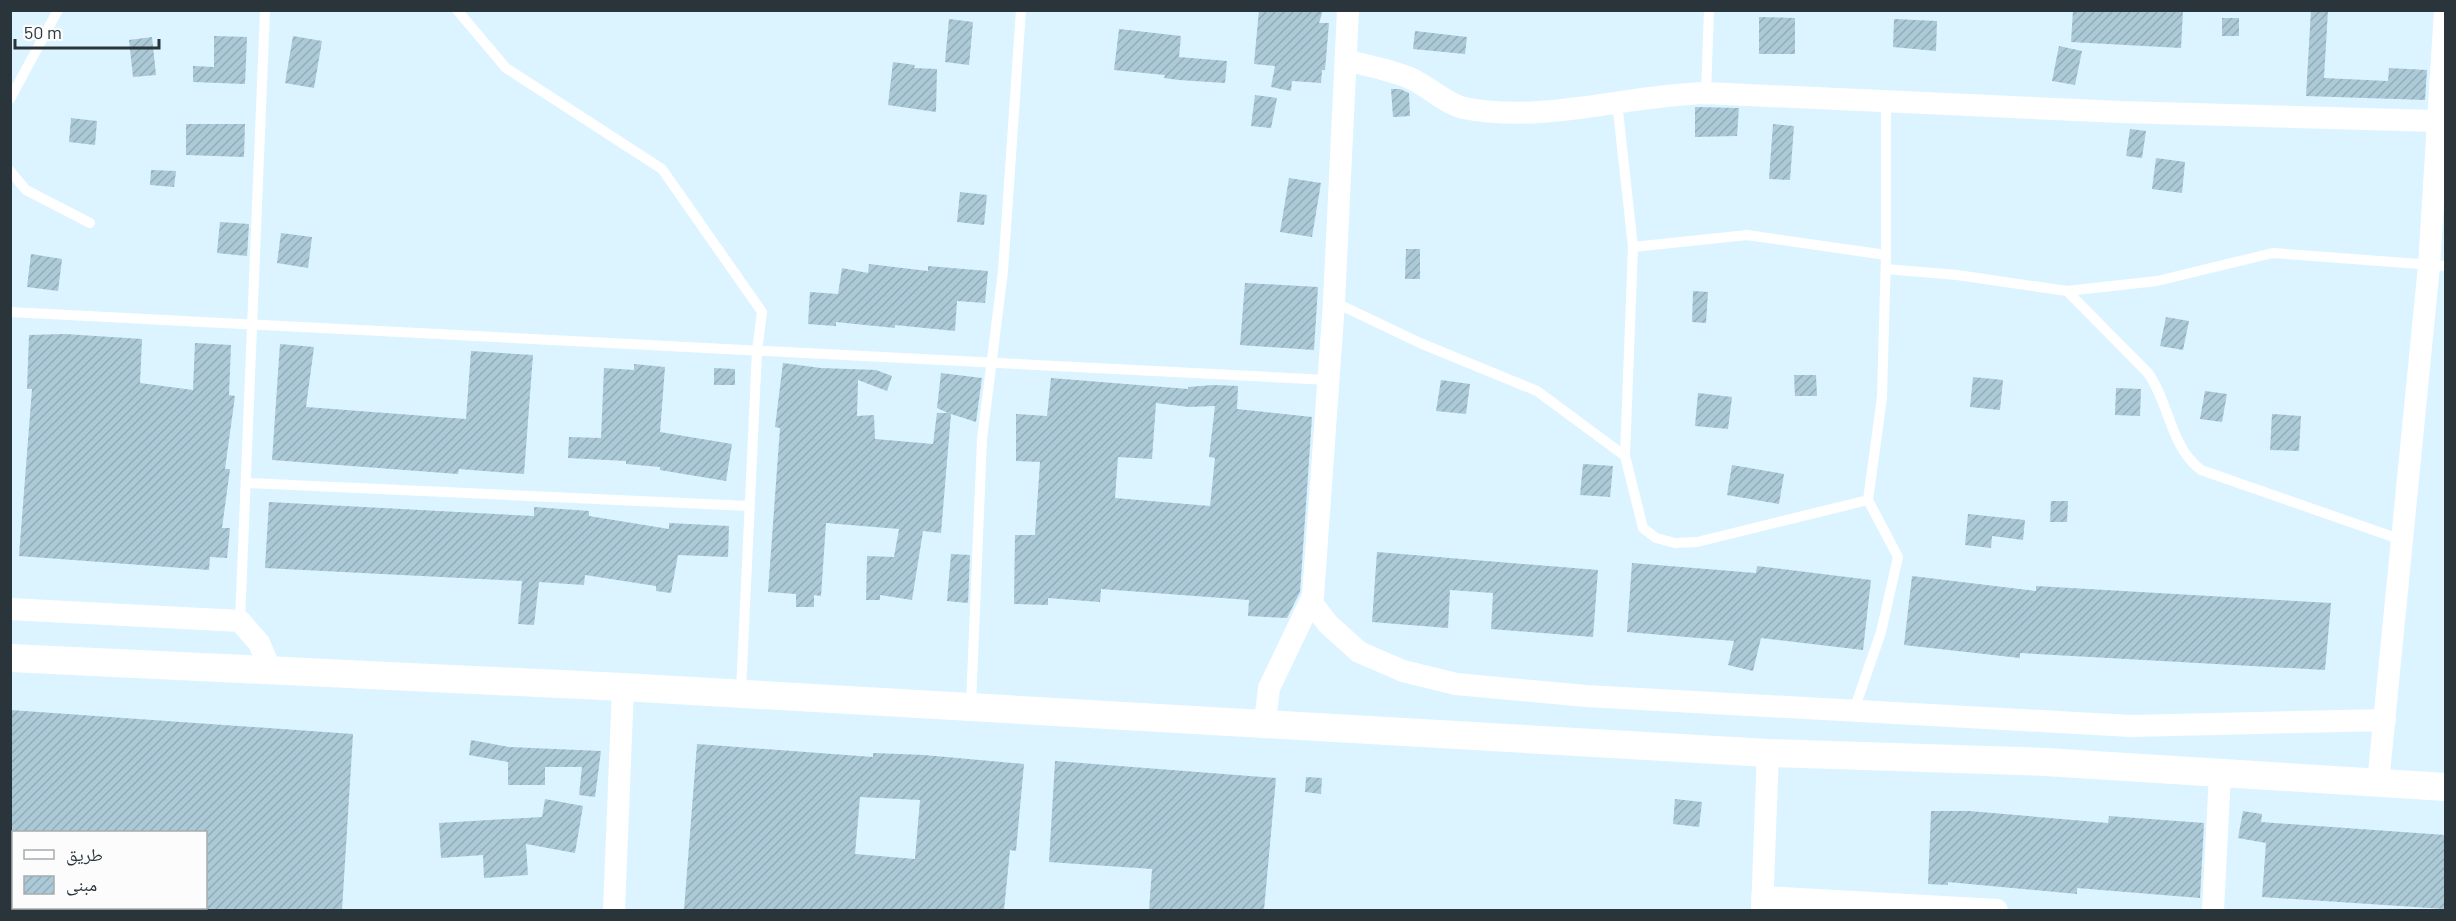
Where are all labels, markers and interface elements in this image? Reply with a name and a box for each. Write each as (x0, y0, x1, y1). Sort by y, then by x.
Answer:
scale bar (15, 12, 159, 50)
text: 50 m (24, 21, 62, 43)
legend (12, 831, 207, 909)
text: طريق (66, 843, 103, 866)
text: مبنى (66, 873, 97, 896)

